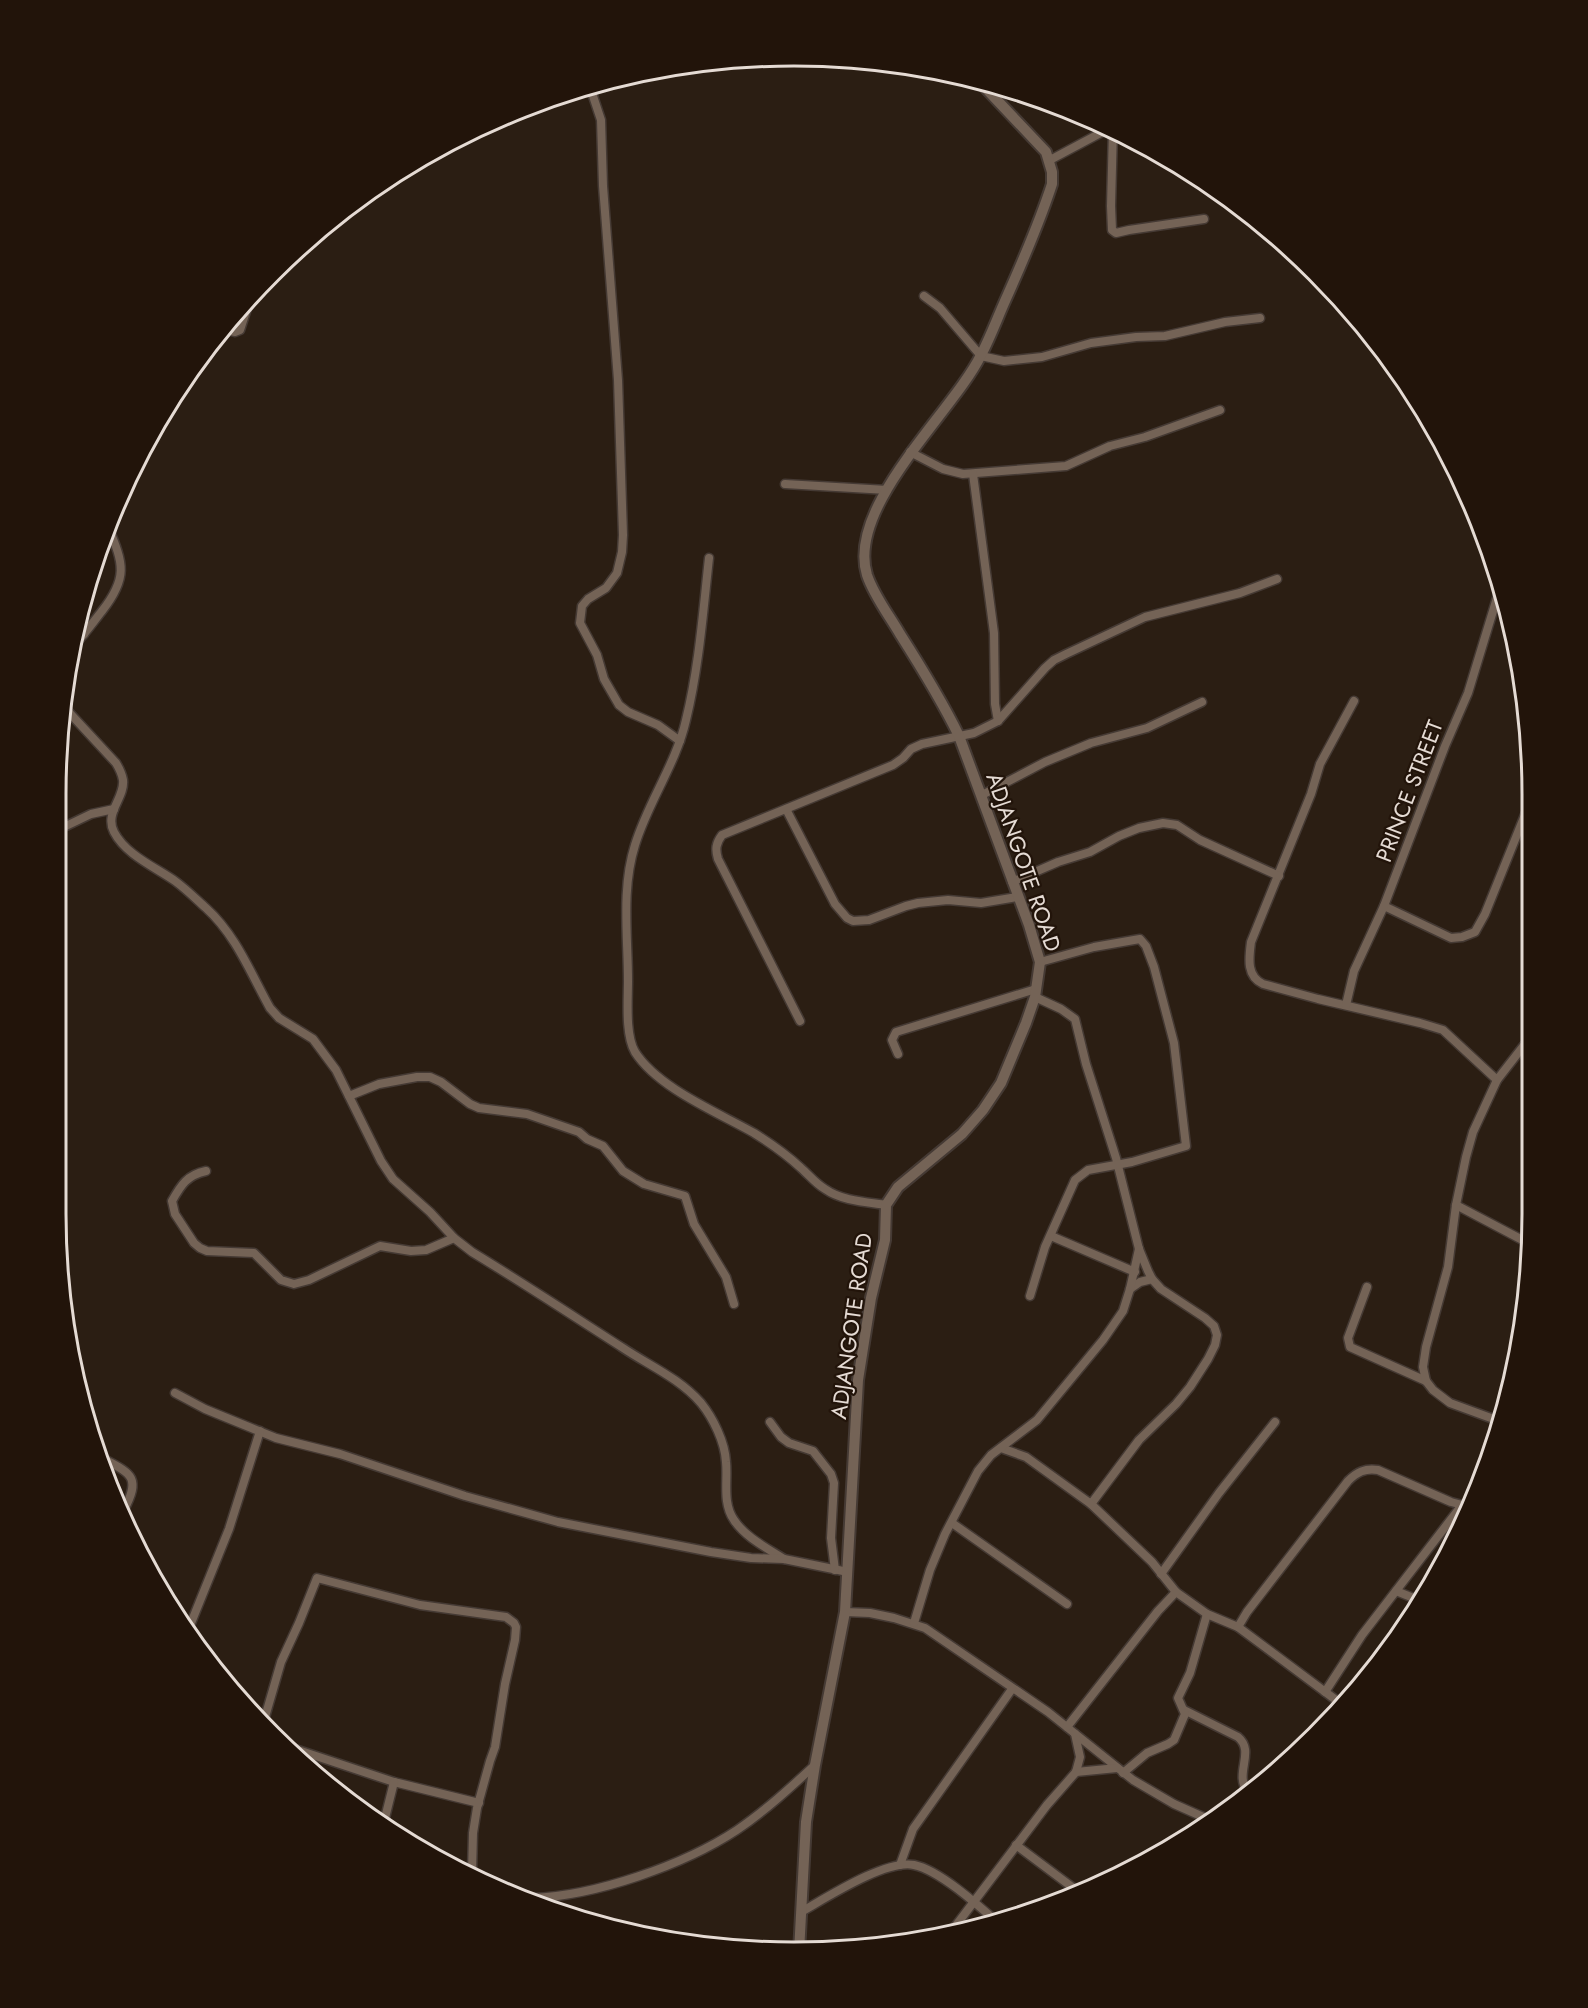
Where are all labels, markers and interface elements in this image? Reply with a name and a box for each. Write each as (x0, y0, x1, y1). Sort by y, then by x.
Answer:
street label: PRINCE STREET (1367, 715, 1451, 867)
street label: ADJANGOTE ROAD (978, 768, 1070, 956)
street label: ADJANGOTE ROAD (822, 1231, 880, 1421)

